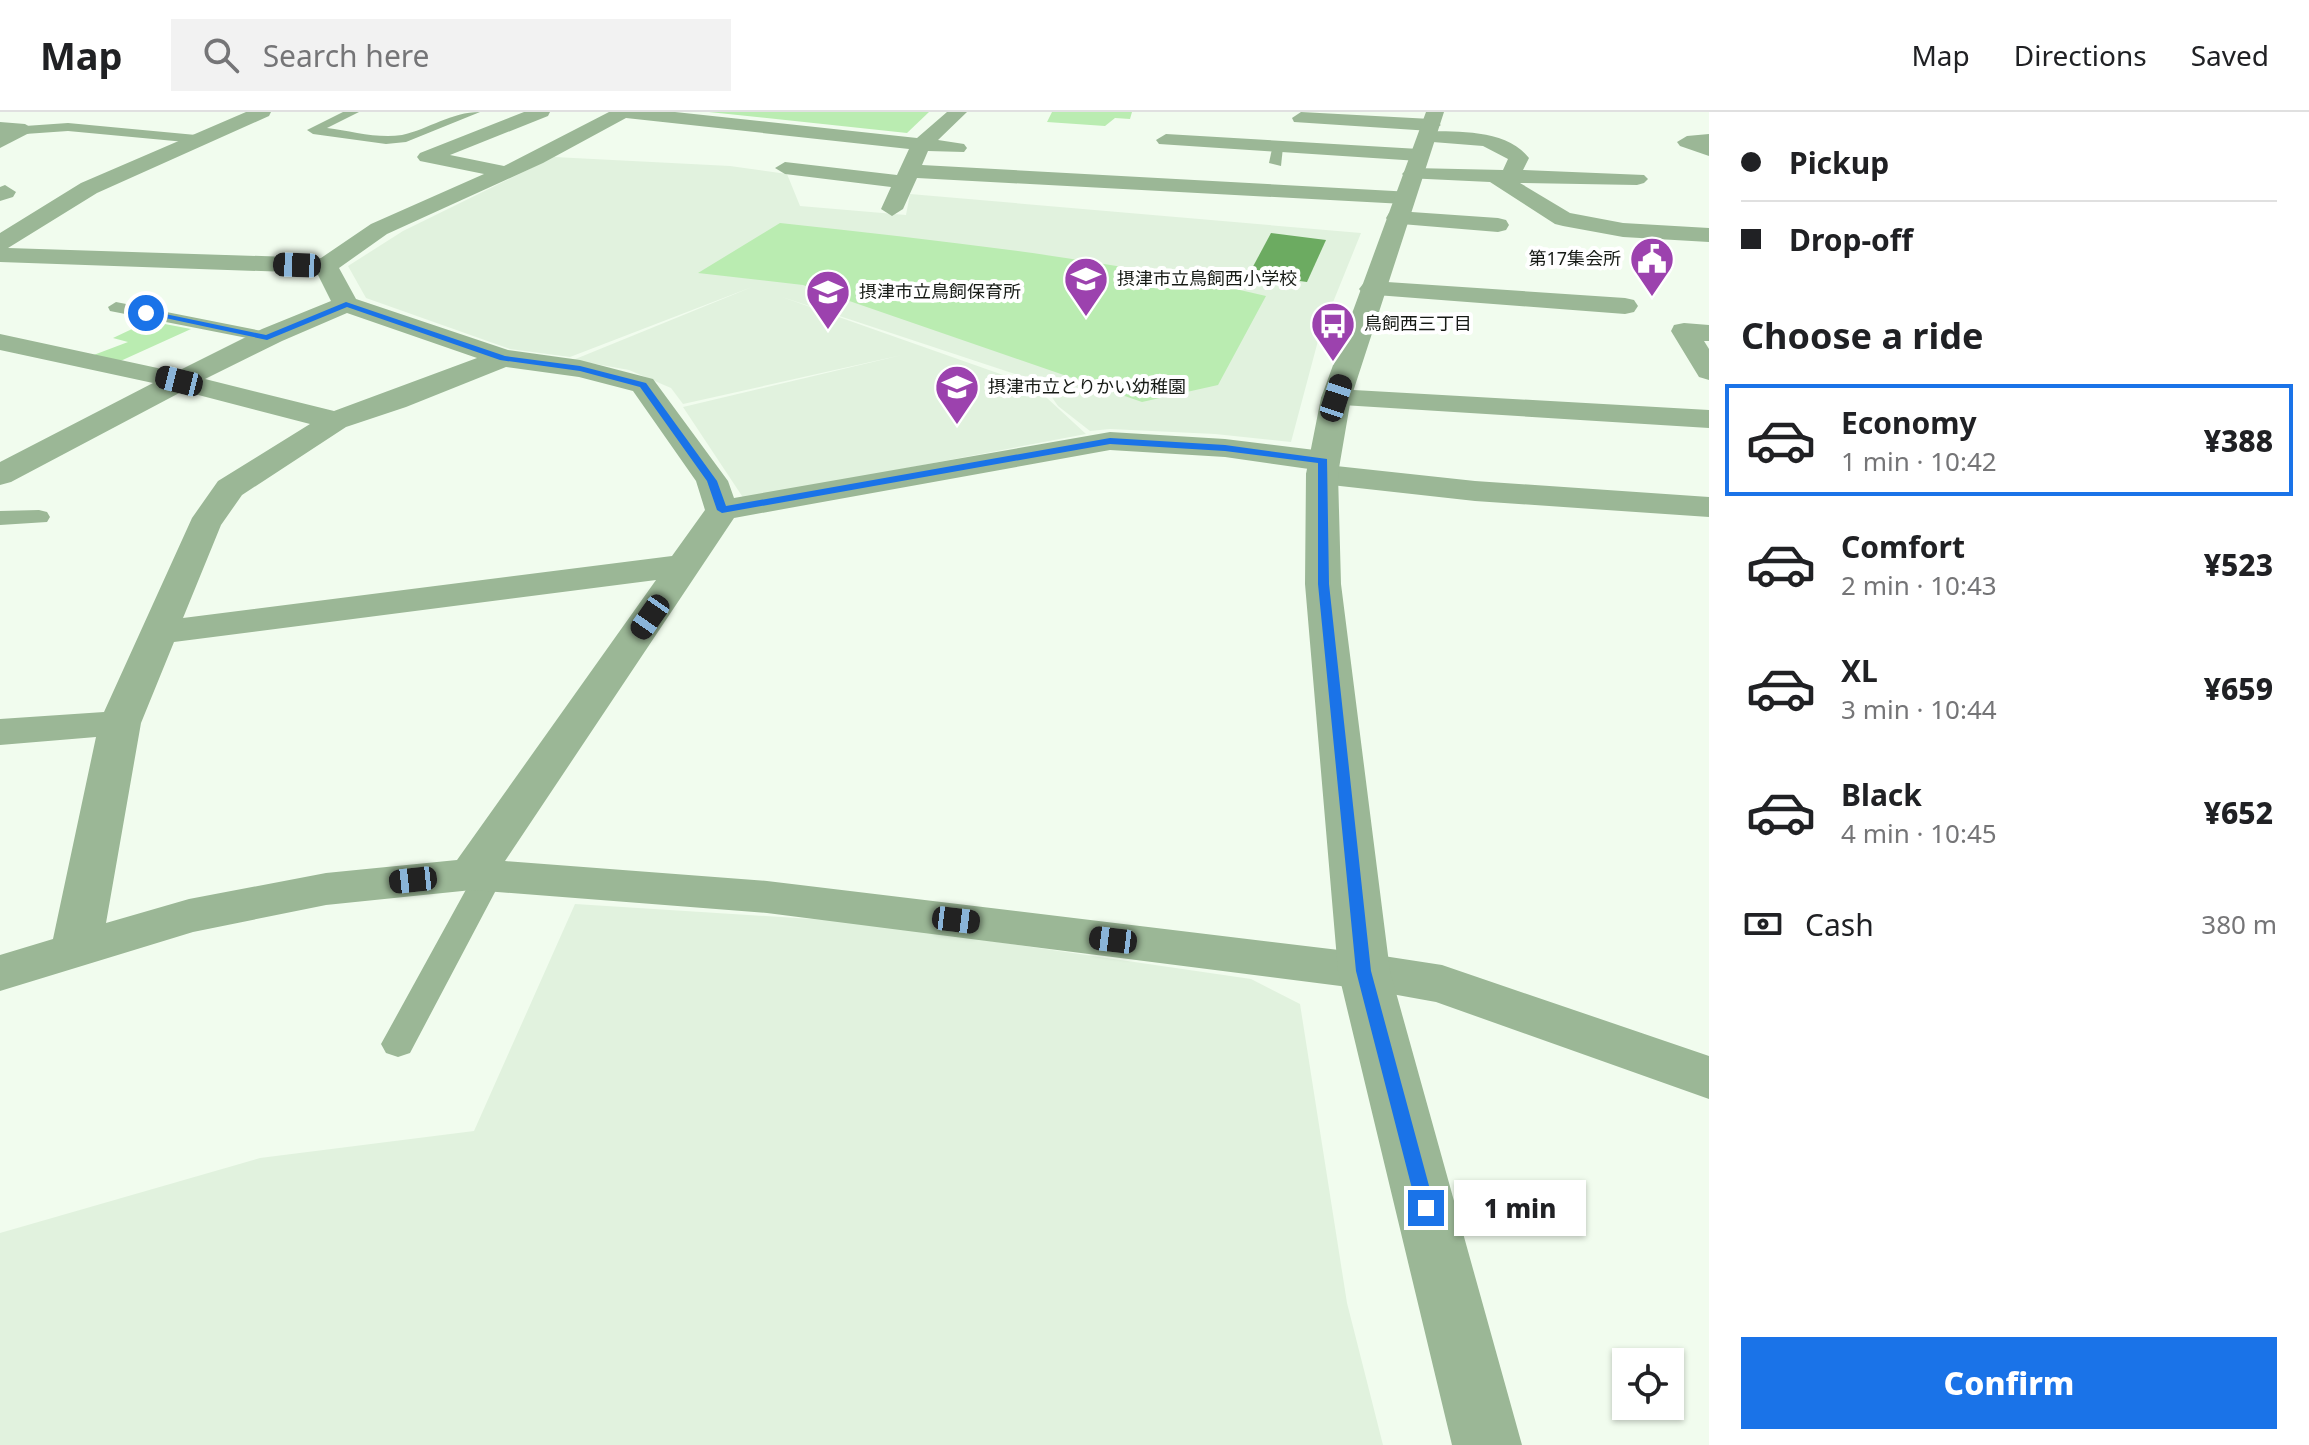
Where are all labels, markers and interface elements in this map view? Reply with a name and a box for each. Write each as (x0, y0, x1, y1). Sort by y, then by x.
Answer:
search box (171, 19, 731, 91)
text: Map (40, 29, 123, 81)
icon: search (199, 33, 243, 77)
text: Search here (263, 35, 430, 76)
text: Map (1911, 36, 1970, 74)
text: Directions (2014, 36, 2147, 74)
text: Saved (2191, 36, 2269, 74)
text: Pickup (1789, 142, 1889, 183)
text: Drop-off (1789, 219, 1913, 260)
public building icon: 第17集会所 (1628, 235, 1676, 298)
place label: 第17集会所 (1528, 246, 1621, 270)
car (273, 252, 321, 278)
school or university icon: 摂津市立鳥飼西小学校 (1062, 255, 1110, 318)
place label: 摂津市立鳥飼西小学校 (1117, 266, 1297, 290)
school or university icon: 摂津市立鳥飼保育所 (804, 268, 852, 331)
place label: 摂津市立鳥飼保育所 (859, 279, 1021, 303)
route start (128, 295, 164, 331)
bus stop icon: 鳥飼西三丁目 (1309, 300, 1357, 363)
place label: 鳥飼西三丁目 (1364, 311, 1472, 335)
text: Choose a ride (1741, 311, 1983, 360)
school or university icon: 摂津市立とりかい幼稚園 (933, 363, 981, 426)
car (153, 364, 205, 398)
car (1317, 371, 1355, 425)
place label: 摂津市立とりかい幼稚園 (988, 374, 1186, 398)
text: Economy (1841, 402, 1977, 443)
icon: car (1745, 404, 1817, 476)
text: ¥388 (2204, 420, 2273, 461)
text: 1 min · 10:42 (1841, 443, 1997, 479)
text: Comfort (1841, 526, 1965, 567)
icon: car (1745, 528, 1817, 600)
text: ¥523 (2204, 544, 2273, 585)
text: 2 min · 10:43 (1841, 567, 1997, 603)
car (626, 590, 674, 644)
text: XL (1841, 650, 1878, 691)
icon: car (1745, 652, 1817, 724)
text: ¥659 (2204, 668, 2273, 709)
text: 3 min · 10:44 (1841, 691, 1997, 727)
text: Black (1841, 774, 1922, 815)
icon: car (1745, 776, 1817, 848)
text: ¥652 (2204, 792, 2273, 833)
text: 4 min · 10:45 (1841, 815, 1997, 851)
car (388, 866, 438, 894)
icon: cash (1741, 902, 1785, 946)
text: Cash (1805, 904, 1874, 945)
car (931, 905, 981, 935)
text: 380 m (2201, 906, 2277, 942)
car (1088, 925, 1138, 955)
callout: 1 min (1454, 1180, 1586, 1236)
route end (1408, 1190, 1444, 1226)
text: 1 min (1484, 1190, 1556, 1226)
button: Confirm (1741, 1337, 2277, 1429)
map controls (1612, 1348, 1684, 1420)
button: locate (1612, 1348, 1684, 1420)

